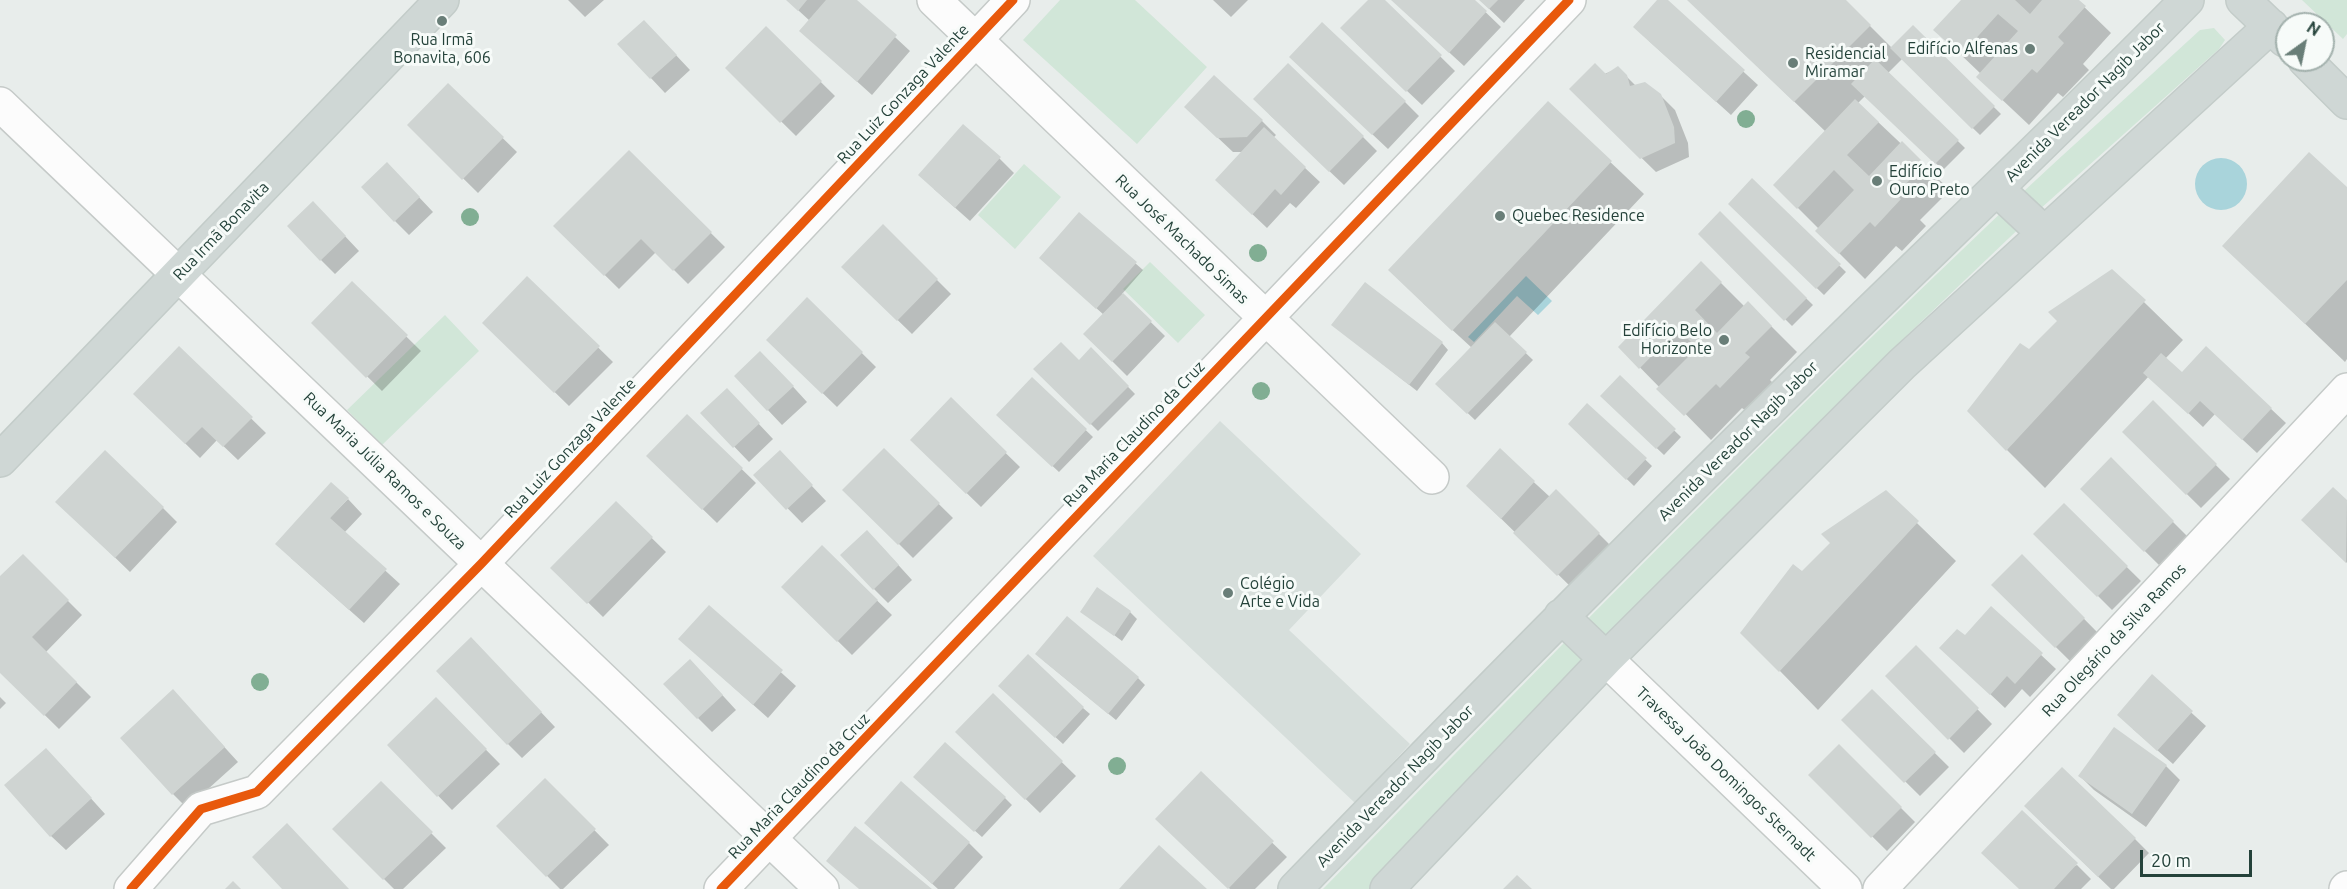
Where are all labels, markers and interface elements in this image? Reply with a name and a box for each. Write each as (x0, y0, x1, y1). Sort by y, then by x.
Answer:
north arrow (2275, 12, 2335, 72)
marker: Rua Irmã Bonavita, 606 (435, 14, 449, 28)
street label: Avenida Vereador Nagib Jabor (2001, 18, 2169, 186)
text: N (2304, 18, 2324, 39)
street label: Rua Luiz Gonzaga Valente (833, 20, 973, 168)
place label: Rua Irmã Bonavita, 606 (393, 30, 491, 68)
place label: Edifício Alfenas (1907, 39, 2018, 59)
marker: Edifício Alfenas (2023, 42, 2037, 56)
place label: Residencial Miramar (1805, 44, 1886, 82)
marker: Residencial Miramar (1786, 56, 1800, 70)
place label: Edifício Ouro Preto (1889, 162, 1970, 200)
street label: Rua José Machado Simas (1111, 170, 1253, 308)
marker: Edifício Ouro Preto (1870, 174, 1884, 188)
street label: Rua Irmã Bonavita (169, 178, 273, 284)
place label: Quebec Residence (1512, 206, 1645, 226)
marker: Quebec Residence (1493, 209, 1507, 223)
place label: Edifício Belo Horizonte (1622, 321, 1712, 359)
marker: Edifício Belo Horizonte (1717, 333, 1731, 347)
street label: Rua Maria Claudino da Cruz (1059, 357, 1209, 511)
street label: Avenida Vereador Nagib Jabor (1654, 357, 1822, 525)
street label: Rua Luiz Gonzaga Valente (500, 374, 640, 522)
street label: Rua Maria Júlia Ramos e Souza (300, 388, 470, 554)
street label: Rua Olegário da Silva Ramos (2038, 559, 2190, 721)
place label: Colégio Arte e Vida (1240, 574, 1320, 612)
marker: Colégio Arte e Vida (1221, 586, 1235, 600)
street label: Travessa João Domingos Sternadt (1632, 683, 1820, 865)
street label: Avenida Vereador Nagib Jabor (1312, 701, 1478, 871)
street label: Rua Maria Claudino da Cruz (724, 709, 874, 863)
scale bar (2143, 838, 2256, 876)
text: 20 m (2151, 850, 2191, 870)

